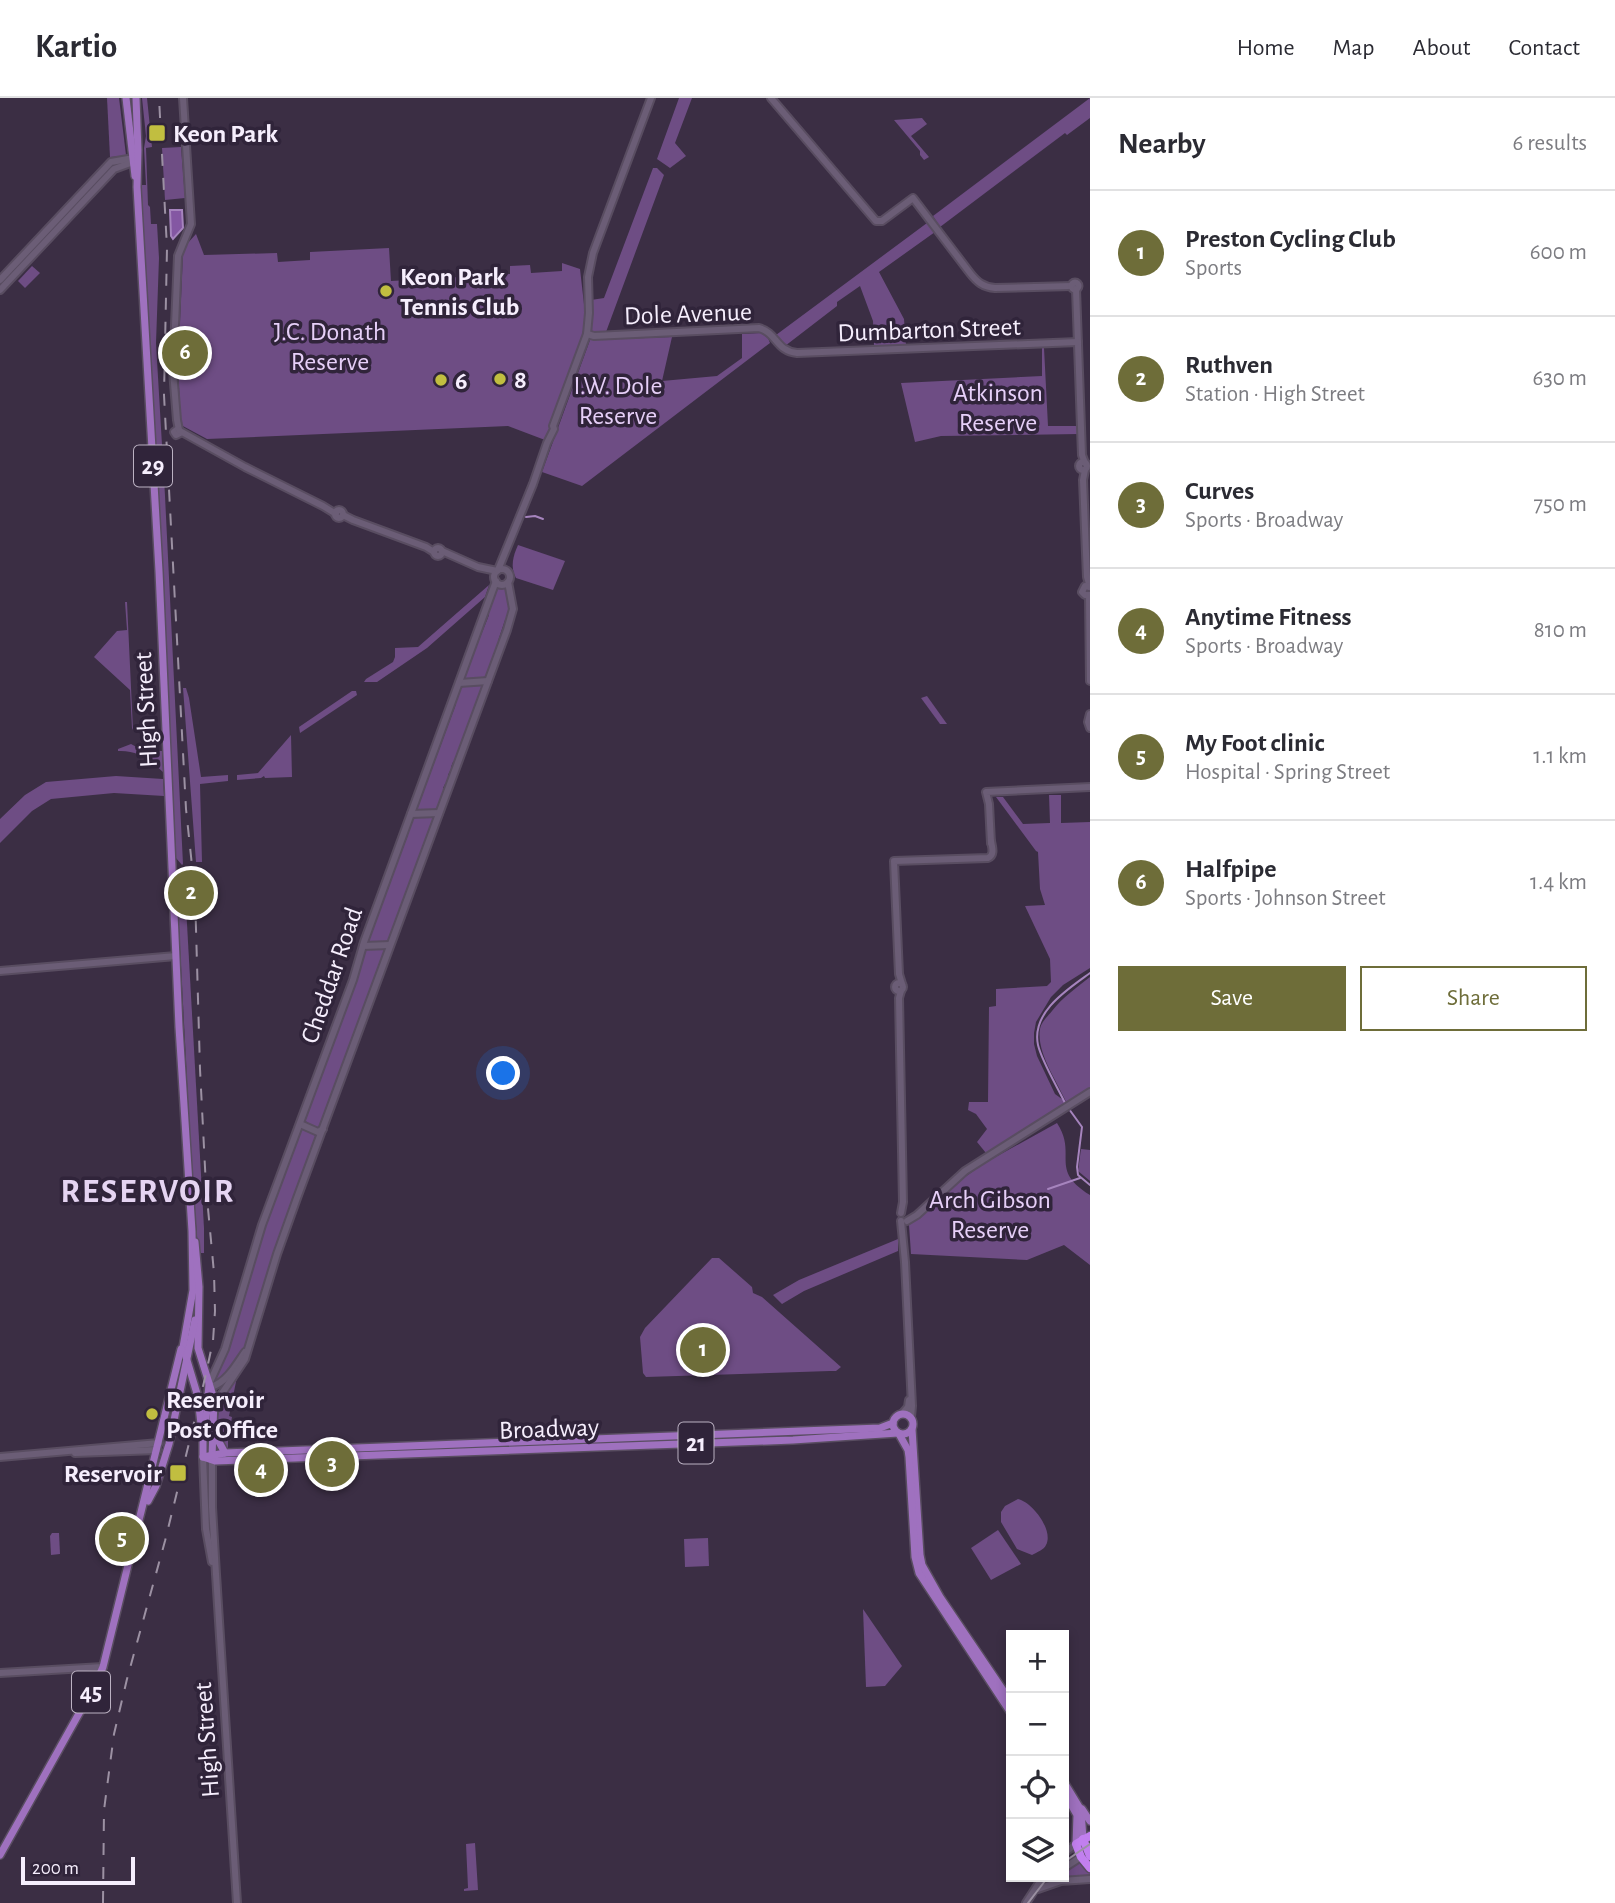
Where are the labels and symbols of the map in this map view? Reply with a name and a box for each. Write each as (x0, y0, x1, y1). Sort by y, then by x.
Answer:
place label: Keon Park (173, 121, 278, 147)
marker: Keon Park (147, 123, 167, 143)
place label: Keon Park Tennis Club (400, 264, 519, 320)
marker: Keon Park Tennis Club (378, 283, 394, 299)
street label: Dole Avenue (624, 299, 752, 329)
street label: Dumbarton Street (837, 314, 1021, 346)
park label: J.C. Donath Reserve (274, 319, 386, 375)
pin: 6 (162, 327, 208, 379)
place label: 8 (514, 367, 527, 393)
place label: 6 (455, 368, 468, 394)
marker: 8 (492, 371, 508, 387)
marker: 6 (433, 372, 449, 388)
park label: I.W. Dole Reserve (574, 373, 662, 429)
park label: Atkinson Reserve (953, 380, 1043, 436)
road number: 29 (134, 446, 172, 486)
street label: High Street (130, 651, 162, 768)
pin: 2 (168, 867, 214, 919)
street label: Cheddar Road (297, 904, 367, 1047)
your location (486, 1056, 520, 1090)
district label: RESERVOIR (60, 1176, 236, 1209)
park label: Arch Gibson Reserve (929, 1187, 1051, 1243)
pin: 1 (680, 1324, 726, 1376)
place label: Reservoir Post Office (166, 1387, 278, 1443)
marker: Reservoir Post Office (144, 1406, 160, 1422)
street label: Broadway (499, 1414, 600, 1444)
road number: 21 (678, 1422, 714, 1464)
pin: 3 (309, 1438, 355, 1490)
pin: 4 (238, 1444, 284, 1496)
place label: Reservoir (64, 1461, 162, 1487)
marker: Reservoir (168, 1463, 188, 1483)
pin: 5 (99, 1513, 145, 1565)
road number: 45 (72, 1672, 110, 1712)
street label: High Street (190, 1681, 224, 1799)
scale bar (21, 1854, 135, 1886)

